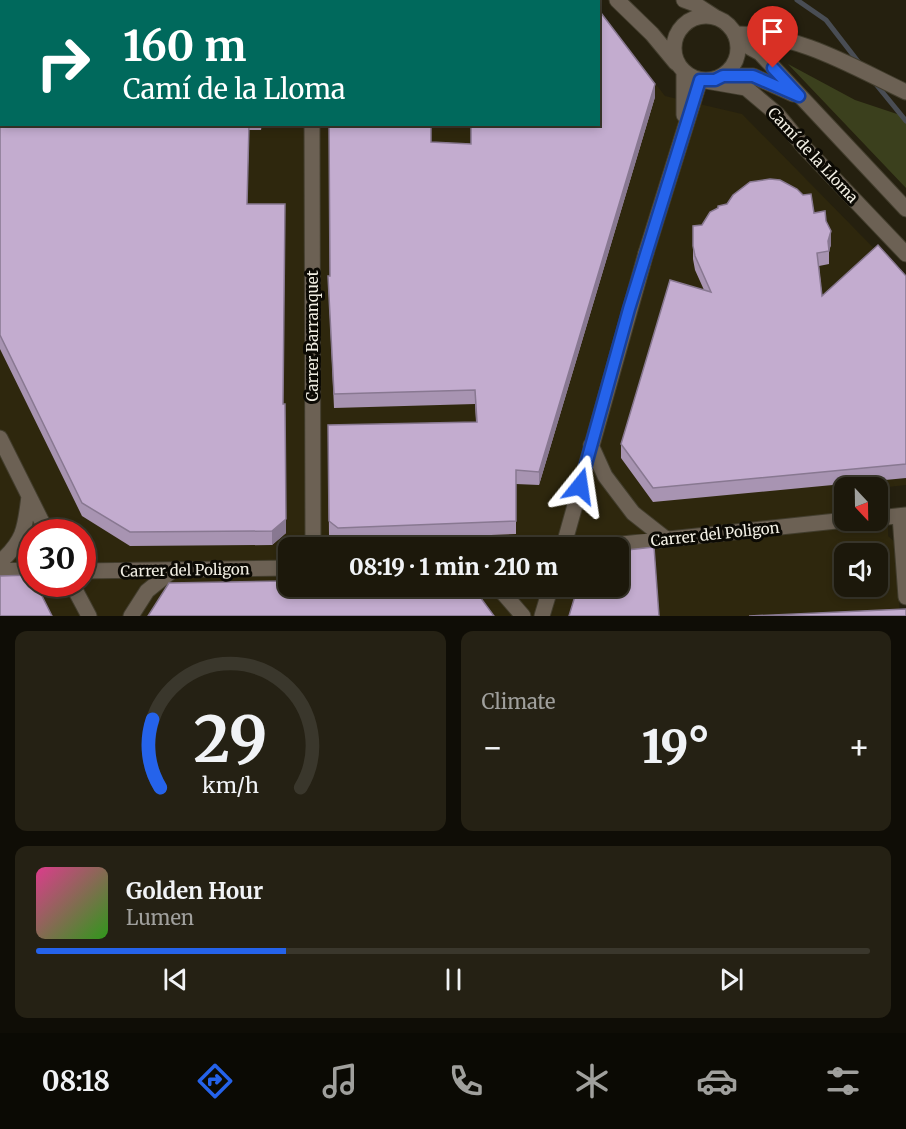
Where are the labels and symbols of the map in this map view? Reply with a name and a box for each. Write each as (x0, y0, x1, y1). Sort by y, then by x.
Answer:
pin (747, 6, 798, 68)
street label: Camí de la Lloma (764, 103, 862, 207)
street label: Carrer Barranquet (303, 270, 322, 402)
position arrow (548, 454, 612, 518)
north arrow (834, 477, 888, 531)
street label: Carrer del Poligon (650, 518, 780, 550)
speed limit sign: 30 (18, 519, 96, 597)
street label: Carrer del Poligon (120, 559, 250, 581)

